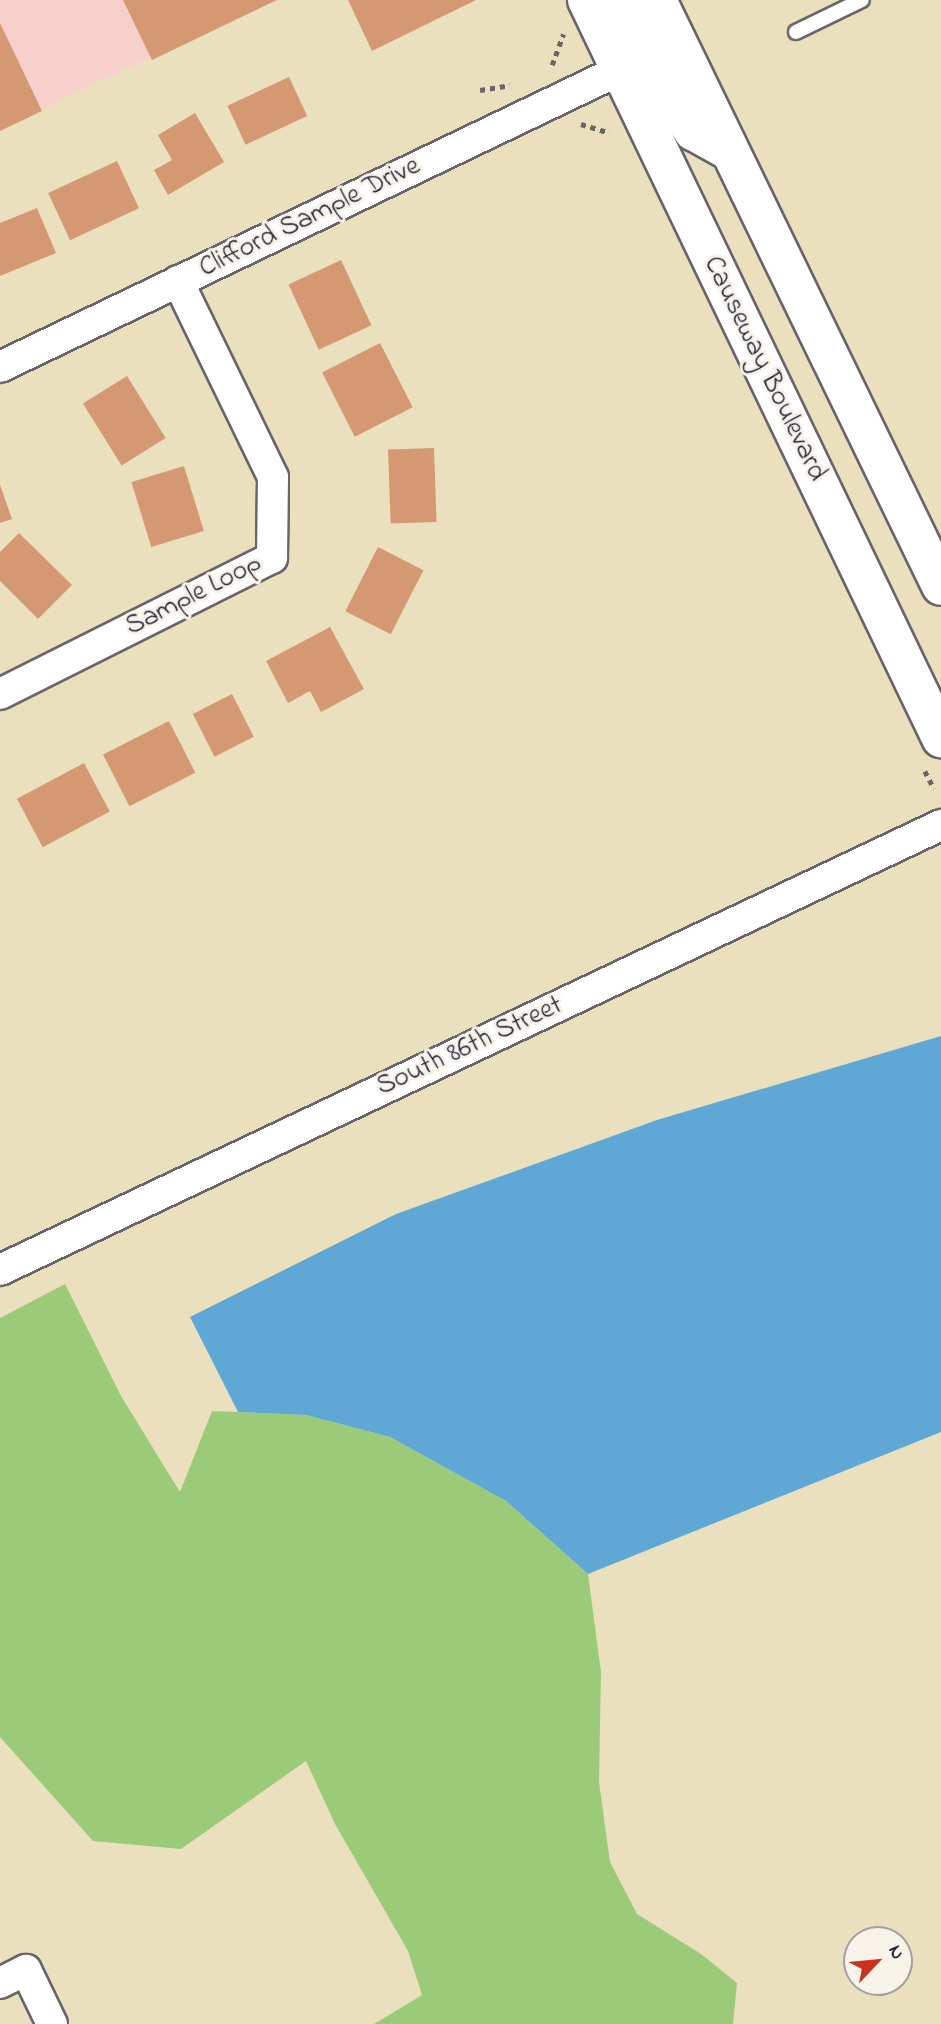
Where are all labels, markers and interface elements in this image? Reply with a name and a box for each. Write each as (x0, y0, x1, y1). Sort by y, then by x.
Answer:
street label: Clifford Sample Drive (194, 150, 426, 286)
street label: Causeway Boulevard (695, 251, 833, 487)
street label: Sample Loop (120, 547, 268, 645)
street label: South 86th Street (372, 989, 568, 1105)
north arrow (843, 1926, 913, 1996)
text: N (881, 1941, 910, 1964)

